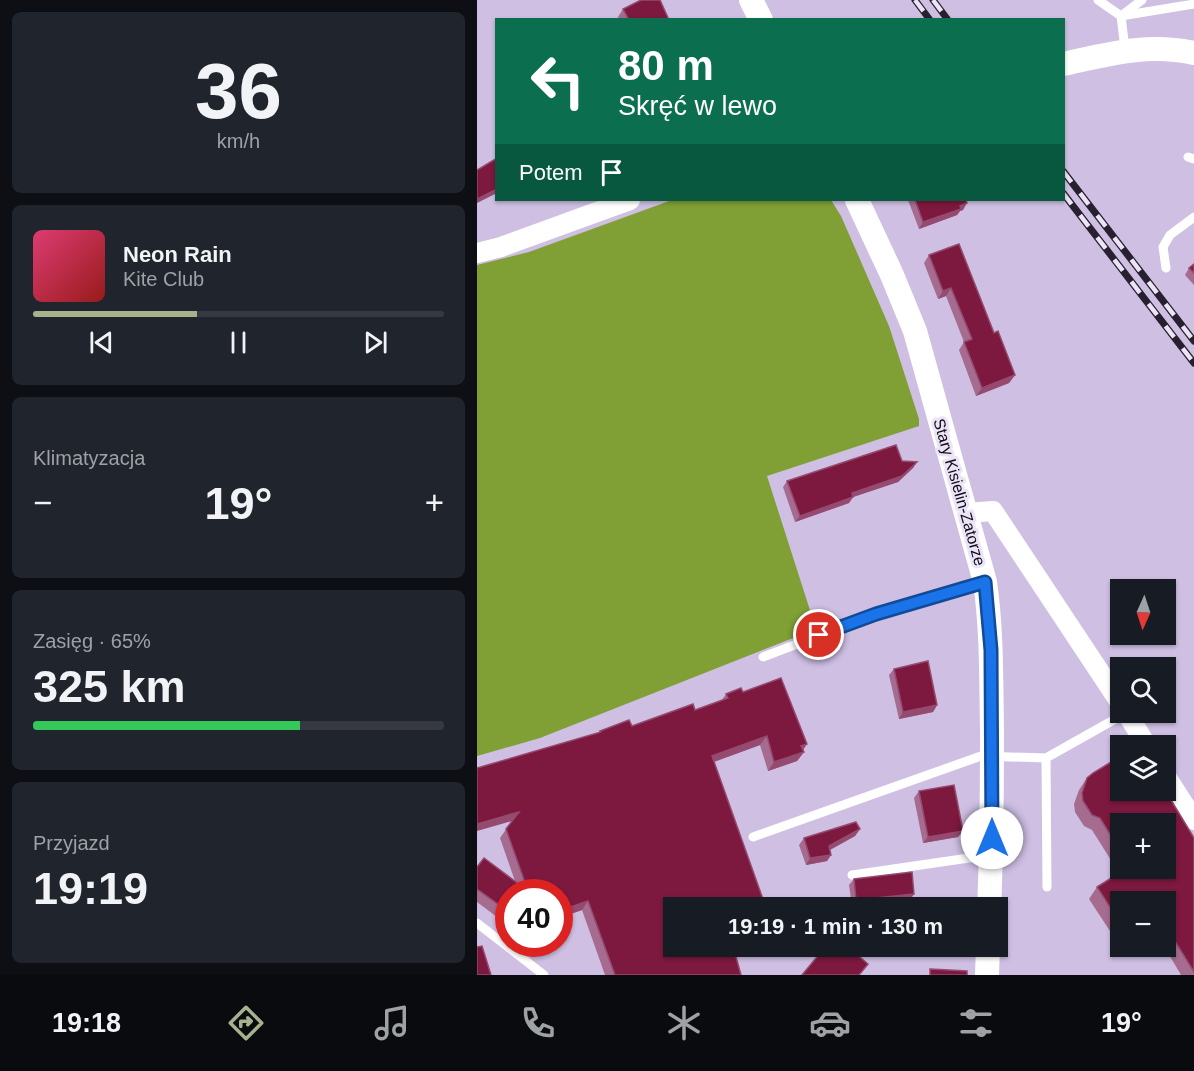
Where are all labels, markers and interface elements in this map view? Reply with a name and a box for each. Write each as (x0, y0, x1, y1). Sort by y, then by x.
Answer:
icon: left (519, 42, 597, 120)
text: 80 m (618, 42, 714, 89)
text: 36 (195, 47, 282, 135)
text: Skręć w lewo (618, 91, 777, 121)
text: km/h (217, 130, 260, 152)
icon: arrive (595, 156, 628, 189)
text: Potem (519, 160, 583, 185)
text: Neon Rain (123, 242, 232, 267)
text: Kite Club (123, 268, 204, 290)
icon: previous (85, 326, 118, 359)
icon: pause (222, 326, 255, 359)
icon: next (359, 326, 392, 359)
street label: Stary Kisielin-Zatorze (930, 417, 989, 568)
text: Klimatyzacja (33, 447, 145, 469)
text: 19° (204, 478, 273, 529)
text: − (33, 484, 52, 521)
text: + (425, 484, 444, 521)
north arrow (1110, 579, 1176, 645)
map controls (1110, 579, 1176, 957)
pin (793, 609, 844, 660)
icon: arrive (802, 618, 835, 651)
text: Zasięg · 65% (33, 630, 151, 652)
button: search (1110, 657, 1176, 723)
text: 325 km (33, 661, 186, 712)
button: layers (1110, 735, 1176, 801)
position arrow (960, 806, 1024, 870)
button: + (1110, 813, 1176, 879)
text: Przyjazd (33, 832, 110, 854)
text: 19:19 (33, 863, 148, 914)
speed limit sign: 40 (495, 879, 573, 957)
button: − (1110, 891, 1176, 957)
text: 19:19 · 1 min · 130 m (728, 914, 943, 939)
icon: directions (225, 1002, 267, 1044)
icon: music (371, 1002, 413, 1044)
icon: phone (517, 1002, 559, 1044)
icon: climate (663, 1002, 705, 1044)
icon: car (809, 1002, 851, 1044)
icon: filters (955, 1002, 997, 1044)
text: 19:18 (52, 1008, 121, 1038)
text: 19° (1101, 1008, 1142, 1038)

